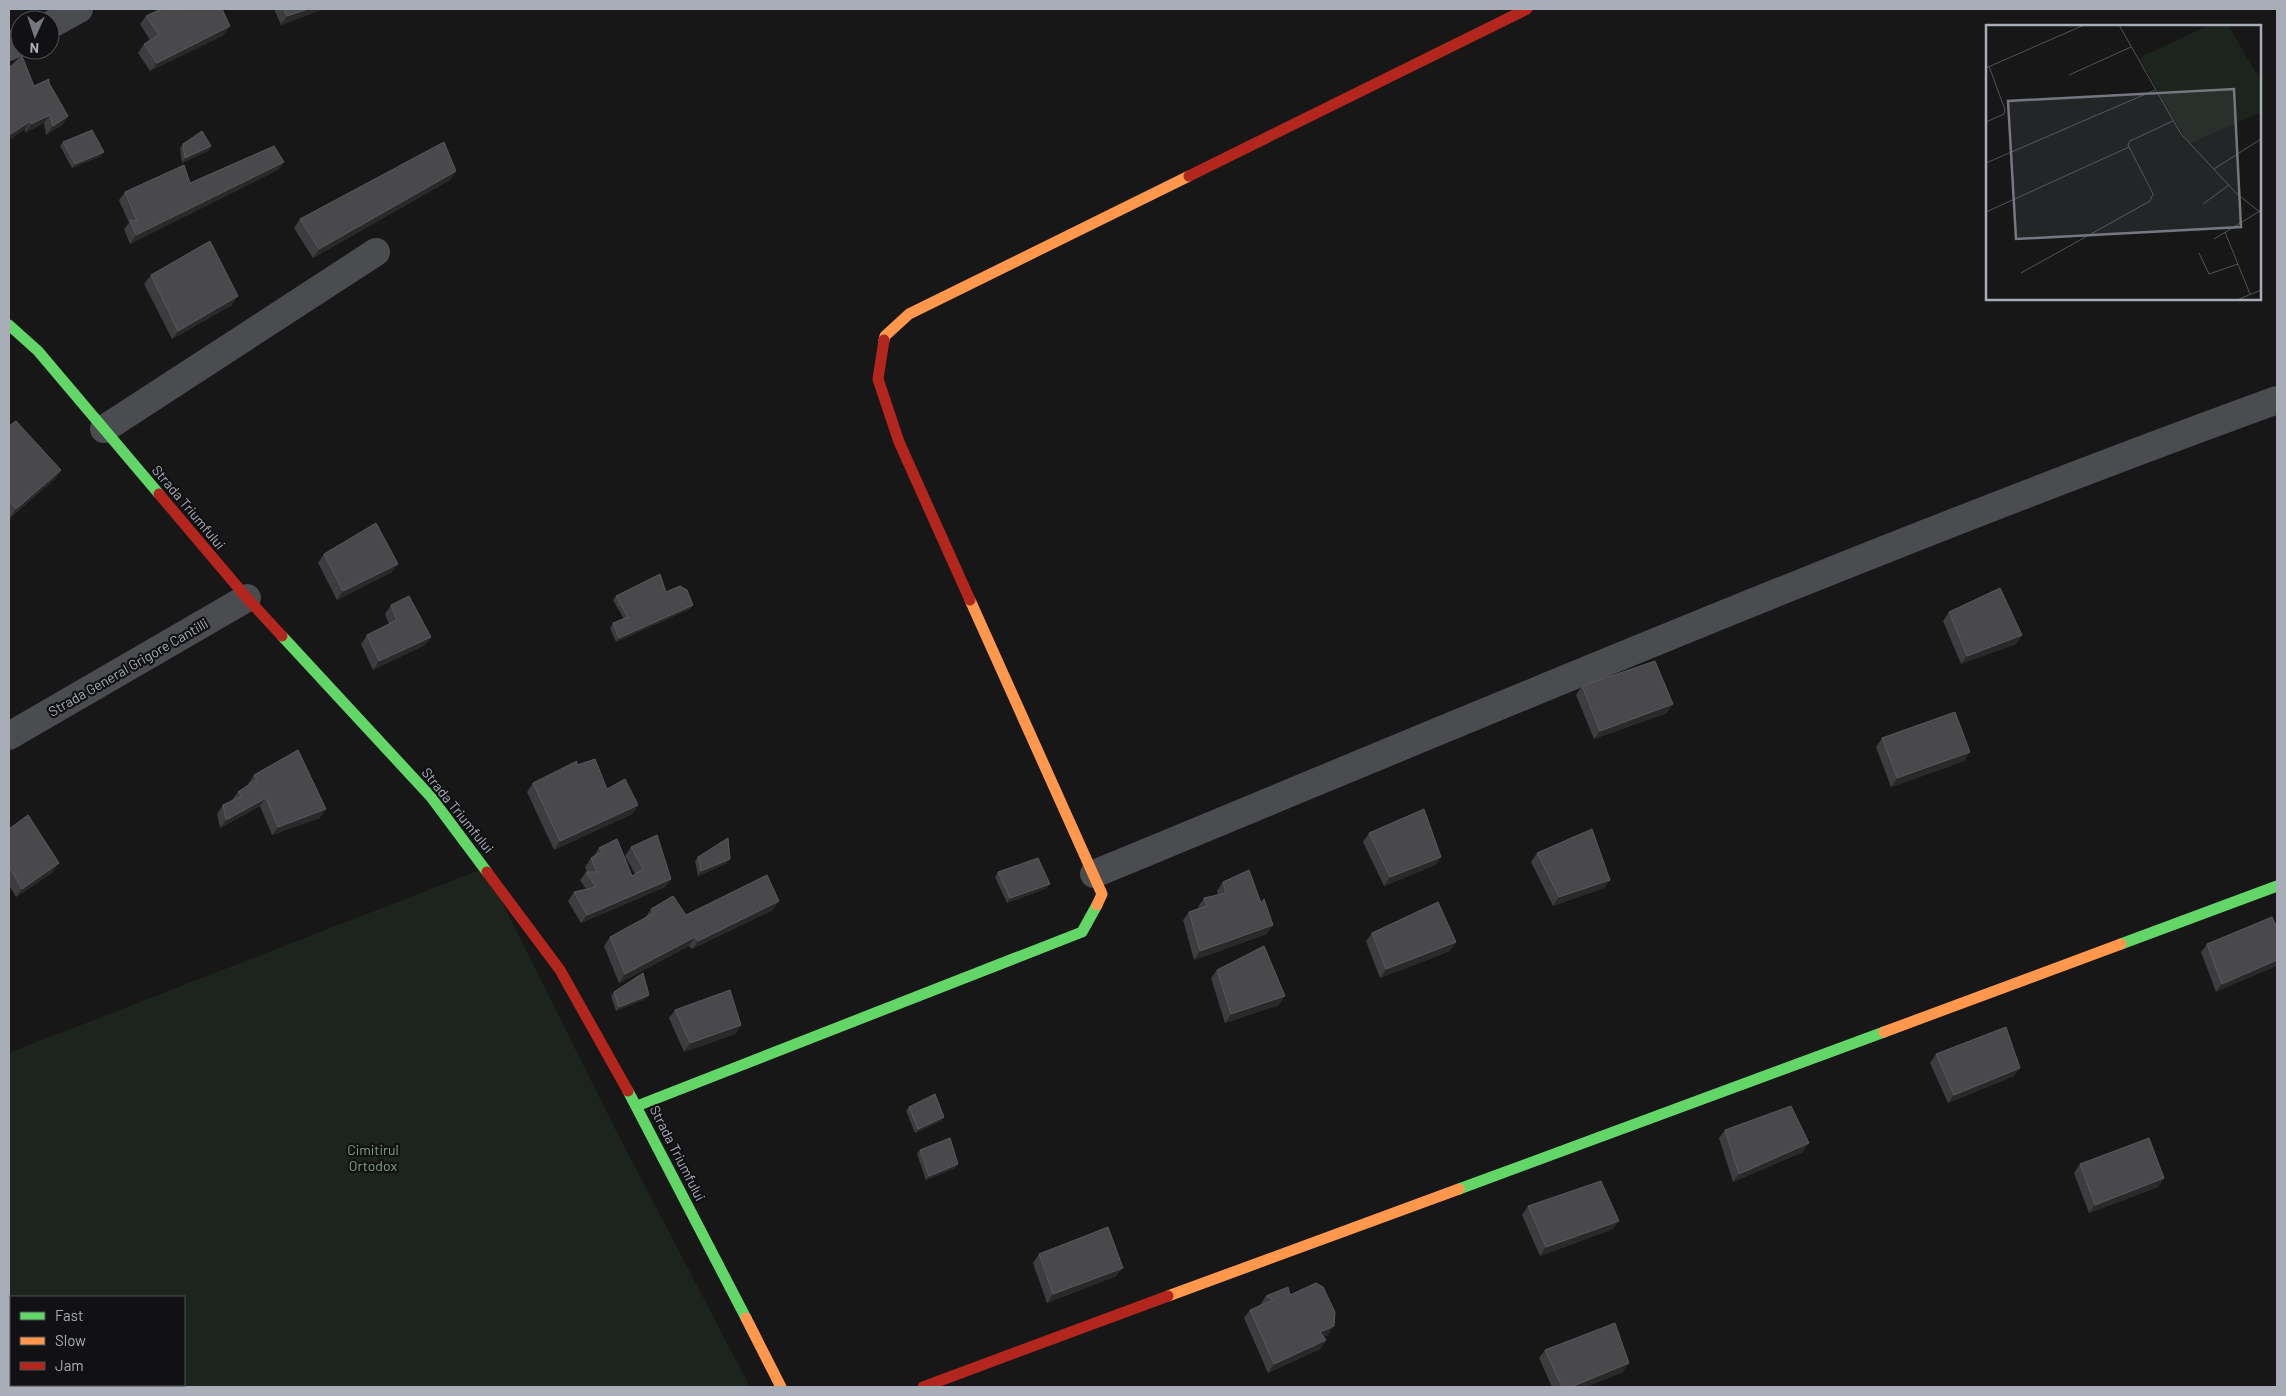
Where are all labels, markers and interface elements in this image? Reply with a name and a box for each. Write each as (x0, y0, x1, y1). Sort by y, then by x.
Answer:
north arrow (10, 10, 60, 60)
inset map (1986, 25, 2261, 300)
text: N (29, 40, 39, 57)
street label: Strada Triumfului (149, 461, 229, 553)
street label: Strada General Grigore Cantilli (45, 614, 211, 720)
street label: Strada Triumfului (418, 764, 498, 856)
street label: Strada Triumfului (647, 1102, 709, 1204)
park label: Cimitirul Ortodox (347, 1141, 399, 1174)
legend (10, 1296, 185, 1386)
text: Fast (55, 1306, 83, 1324)
text: Slow (55, 1331, 86, 1349)
text: Jam (55, 1356, 84, 1374)

